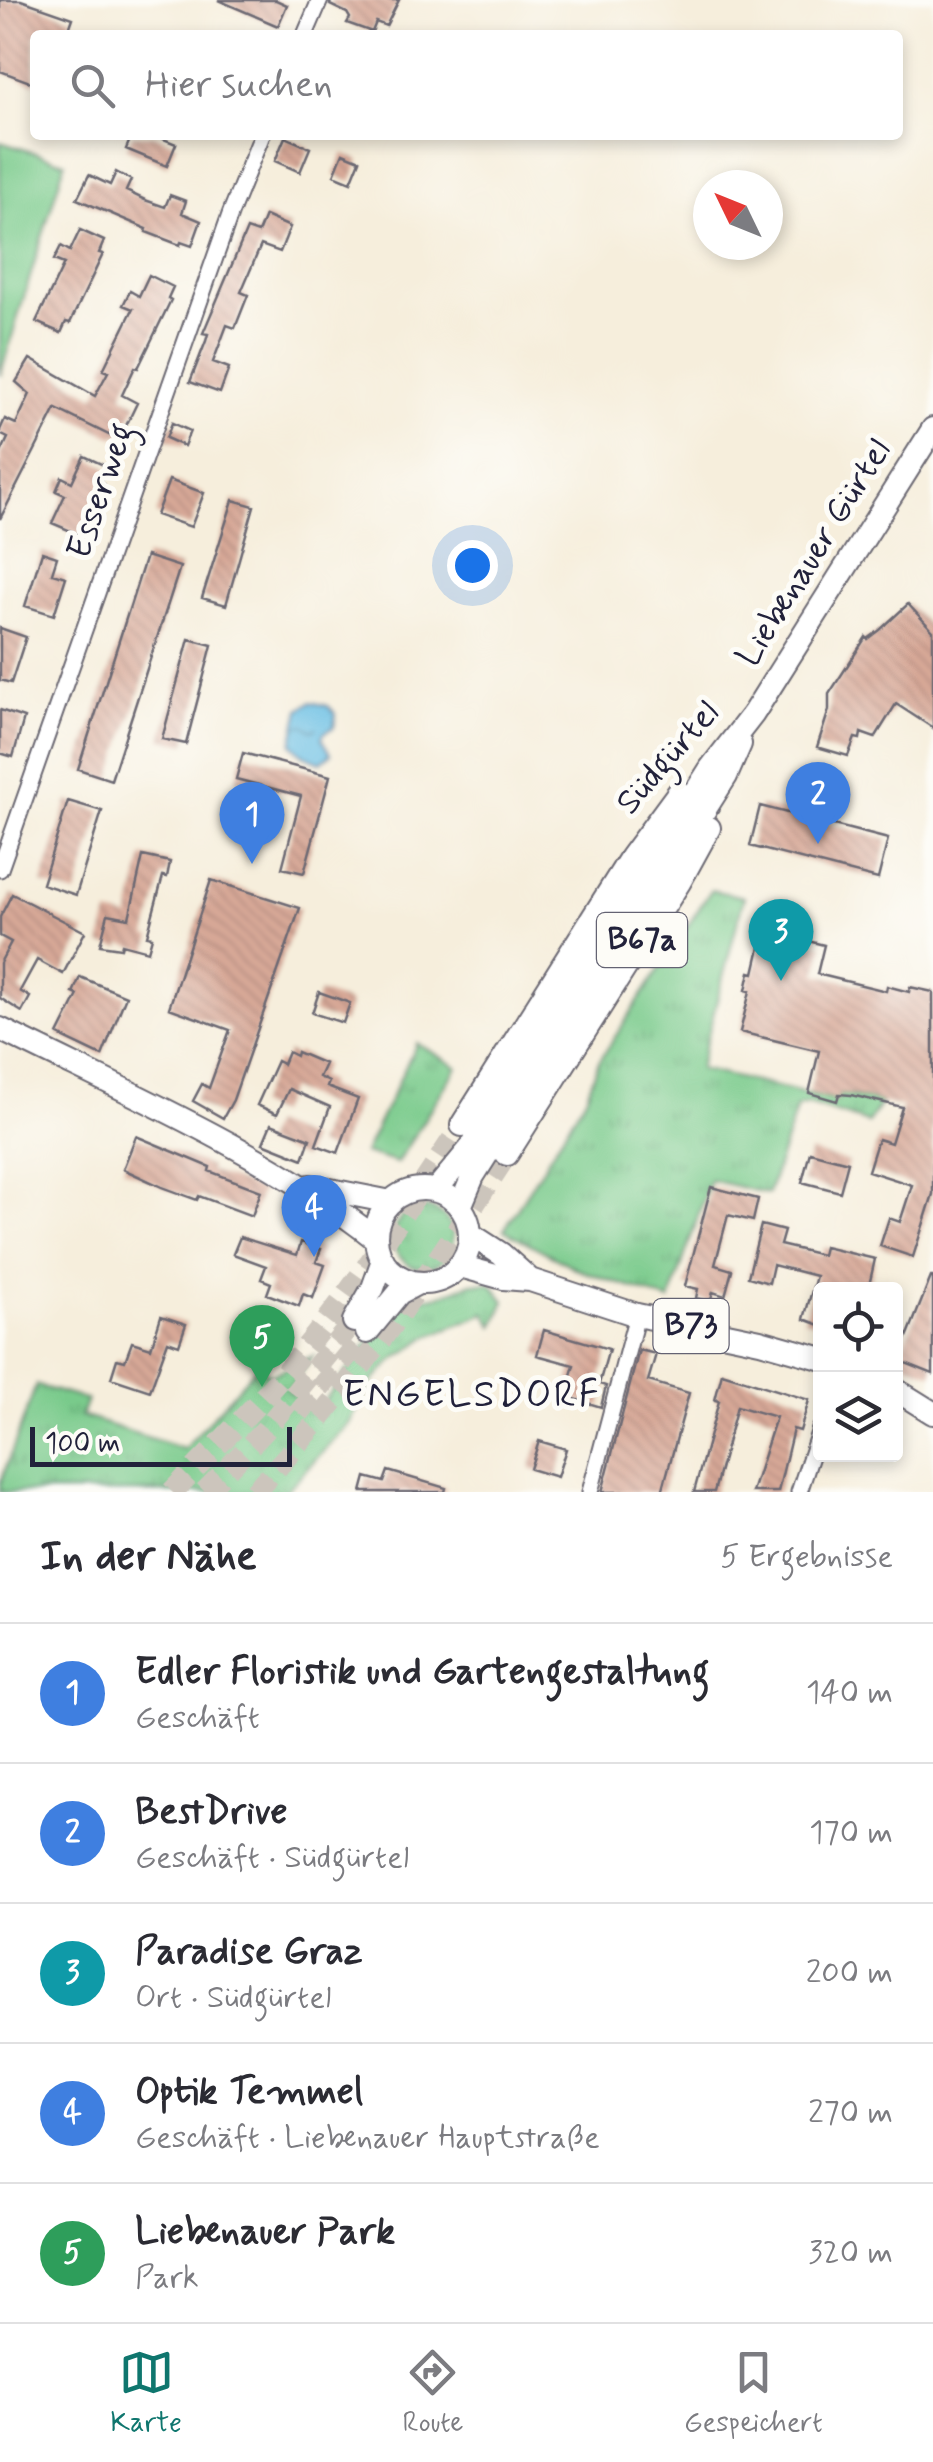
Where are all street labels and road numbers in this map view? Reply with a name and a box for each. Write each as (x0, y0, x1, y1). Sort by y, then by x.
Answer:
street label: Esserweg (56, 417, 149, 566)
street label: Liebenauer Gürtel (726, 431, 902, 675)
street label: Südgürtel (606, 691, 733, 827)
road number: B67a (597, 913, 687, 967)
road number: B73 (654, 1299, 728, 1353)

